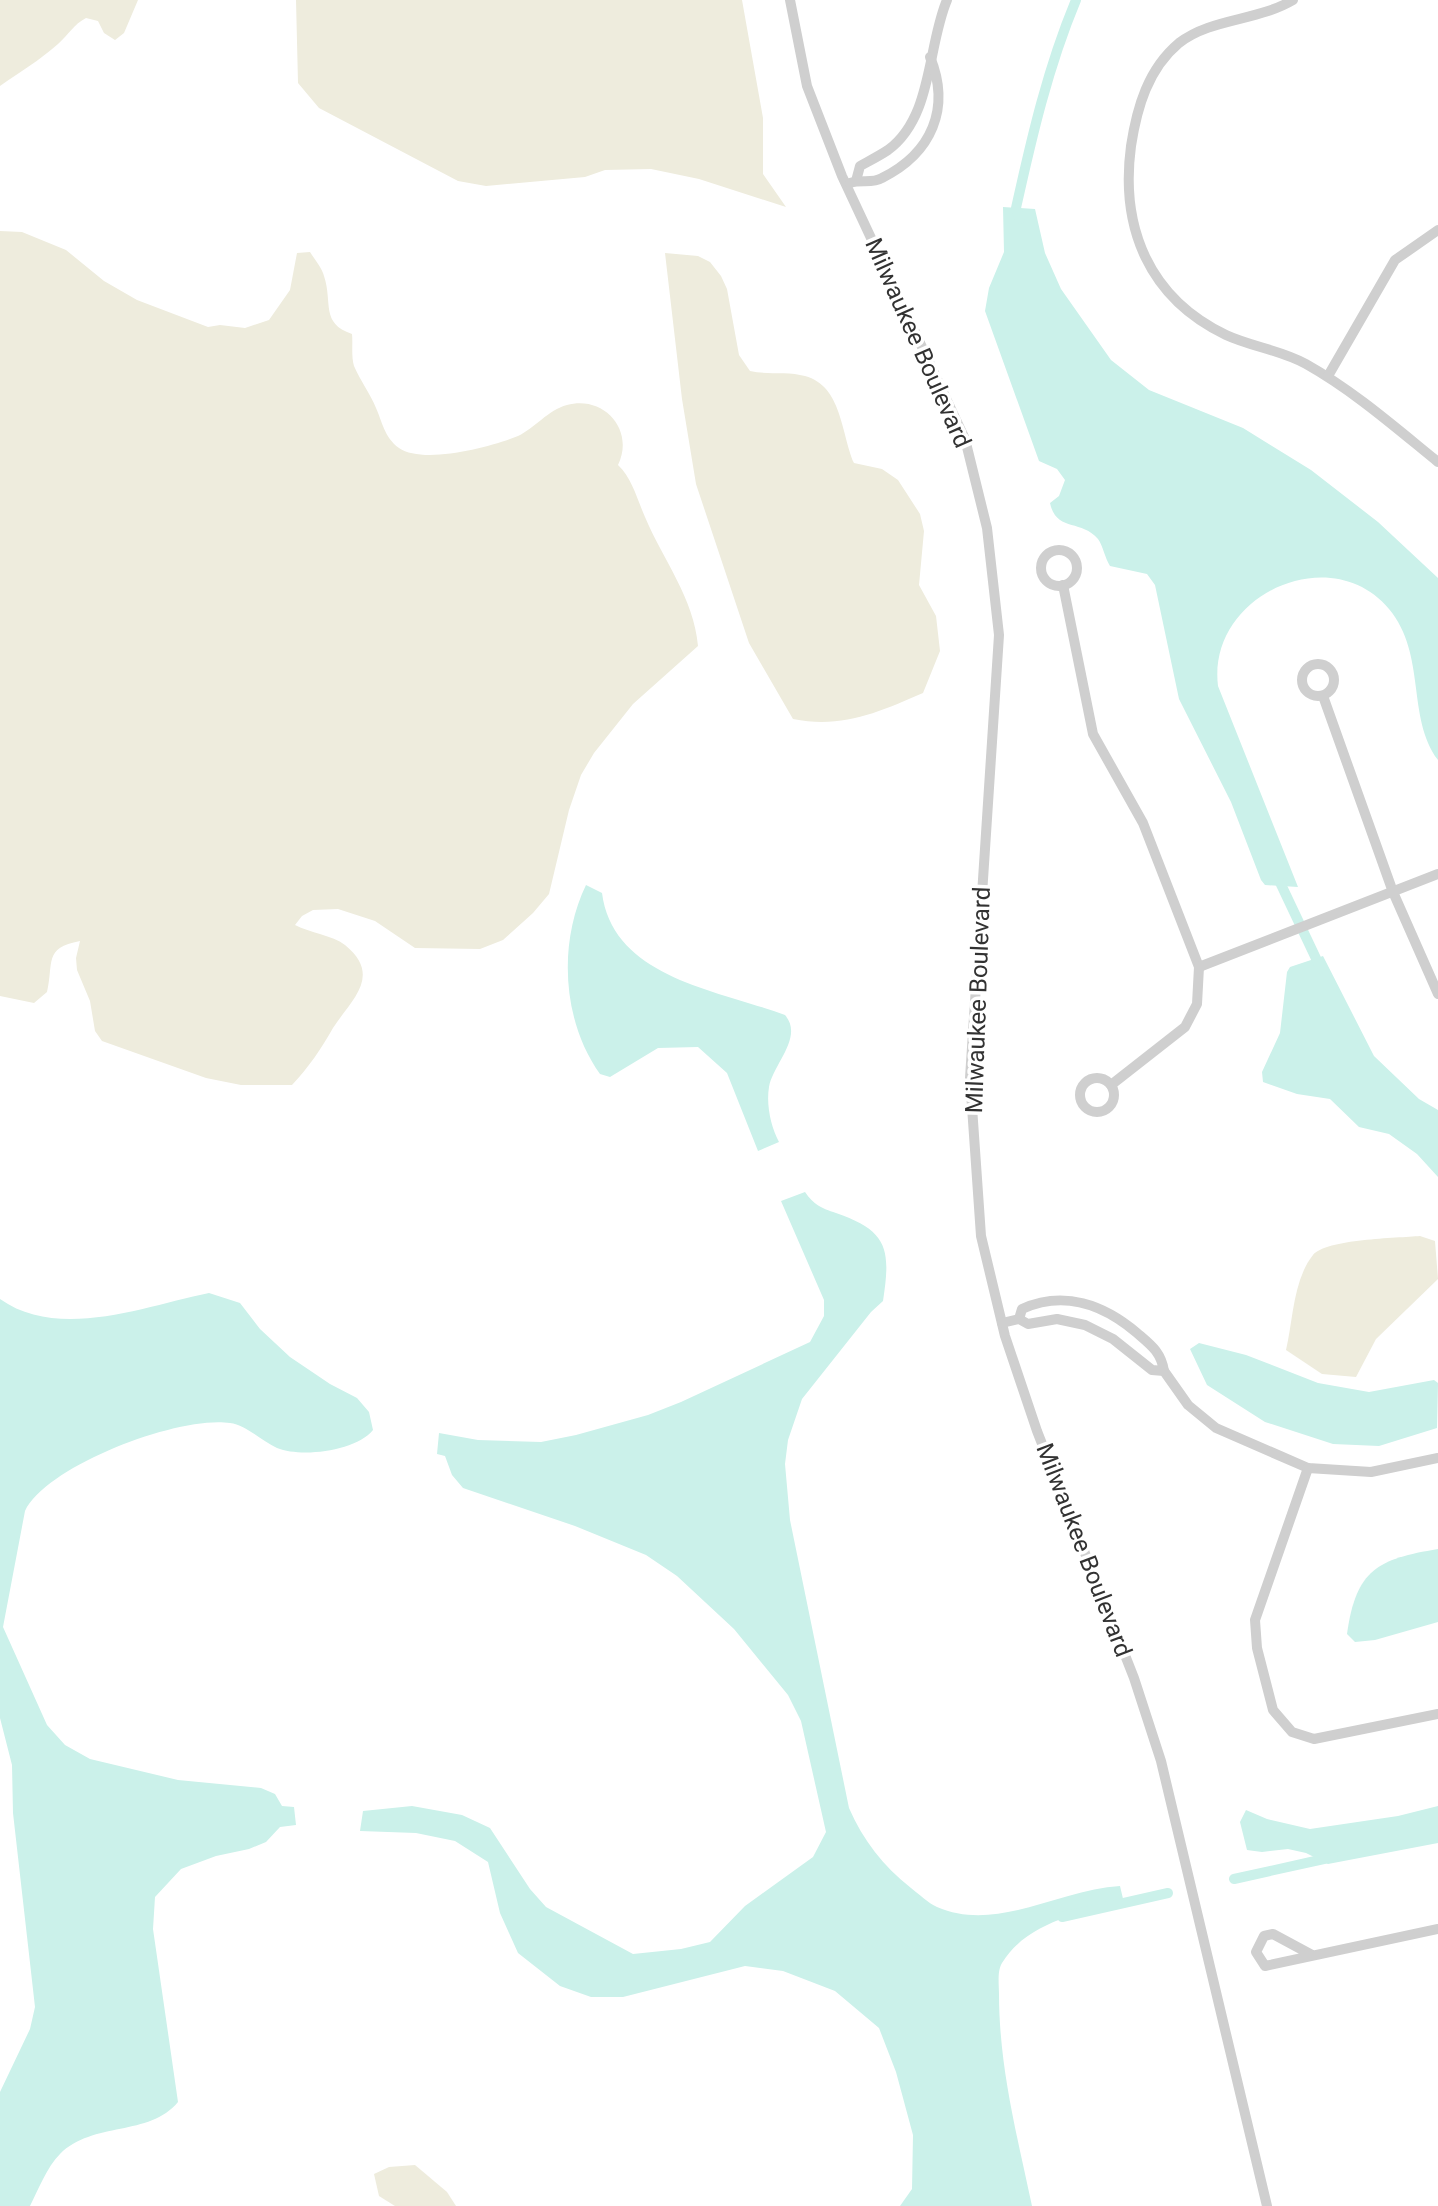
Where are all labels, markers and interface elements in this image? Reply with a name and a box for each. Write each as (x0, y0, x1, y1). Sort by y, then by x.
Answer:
street label: Milwaukee Boulevard (859, 234, 977, 452)
street label: Milwaukee Boulevard (960, 886, 996, 1114)
street label: Milwaukee Boulevard (1030, 1439, 1138, 1661)

